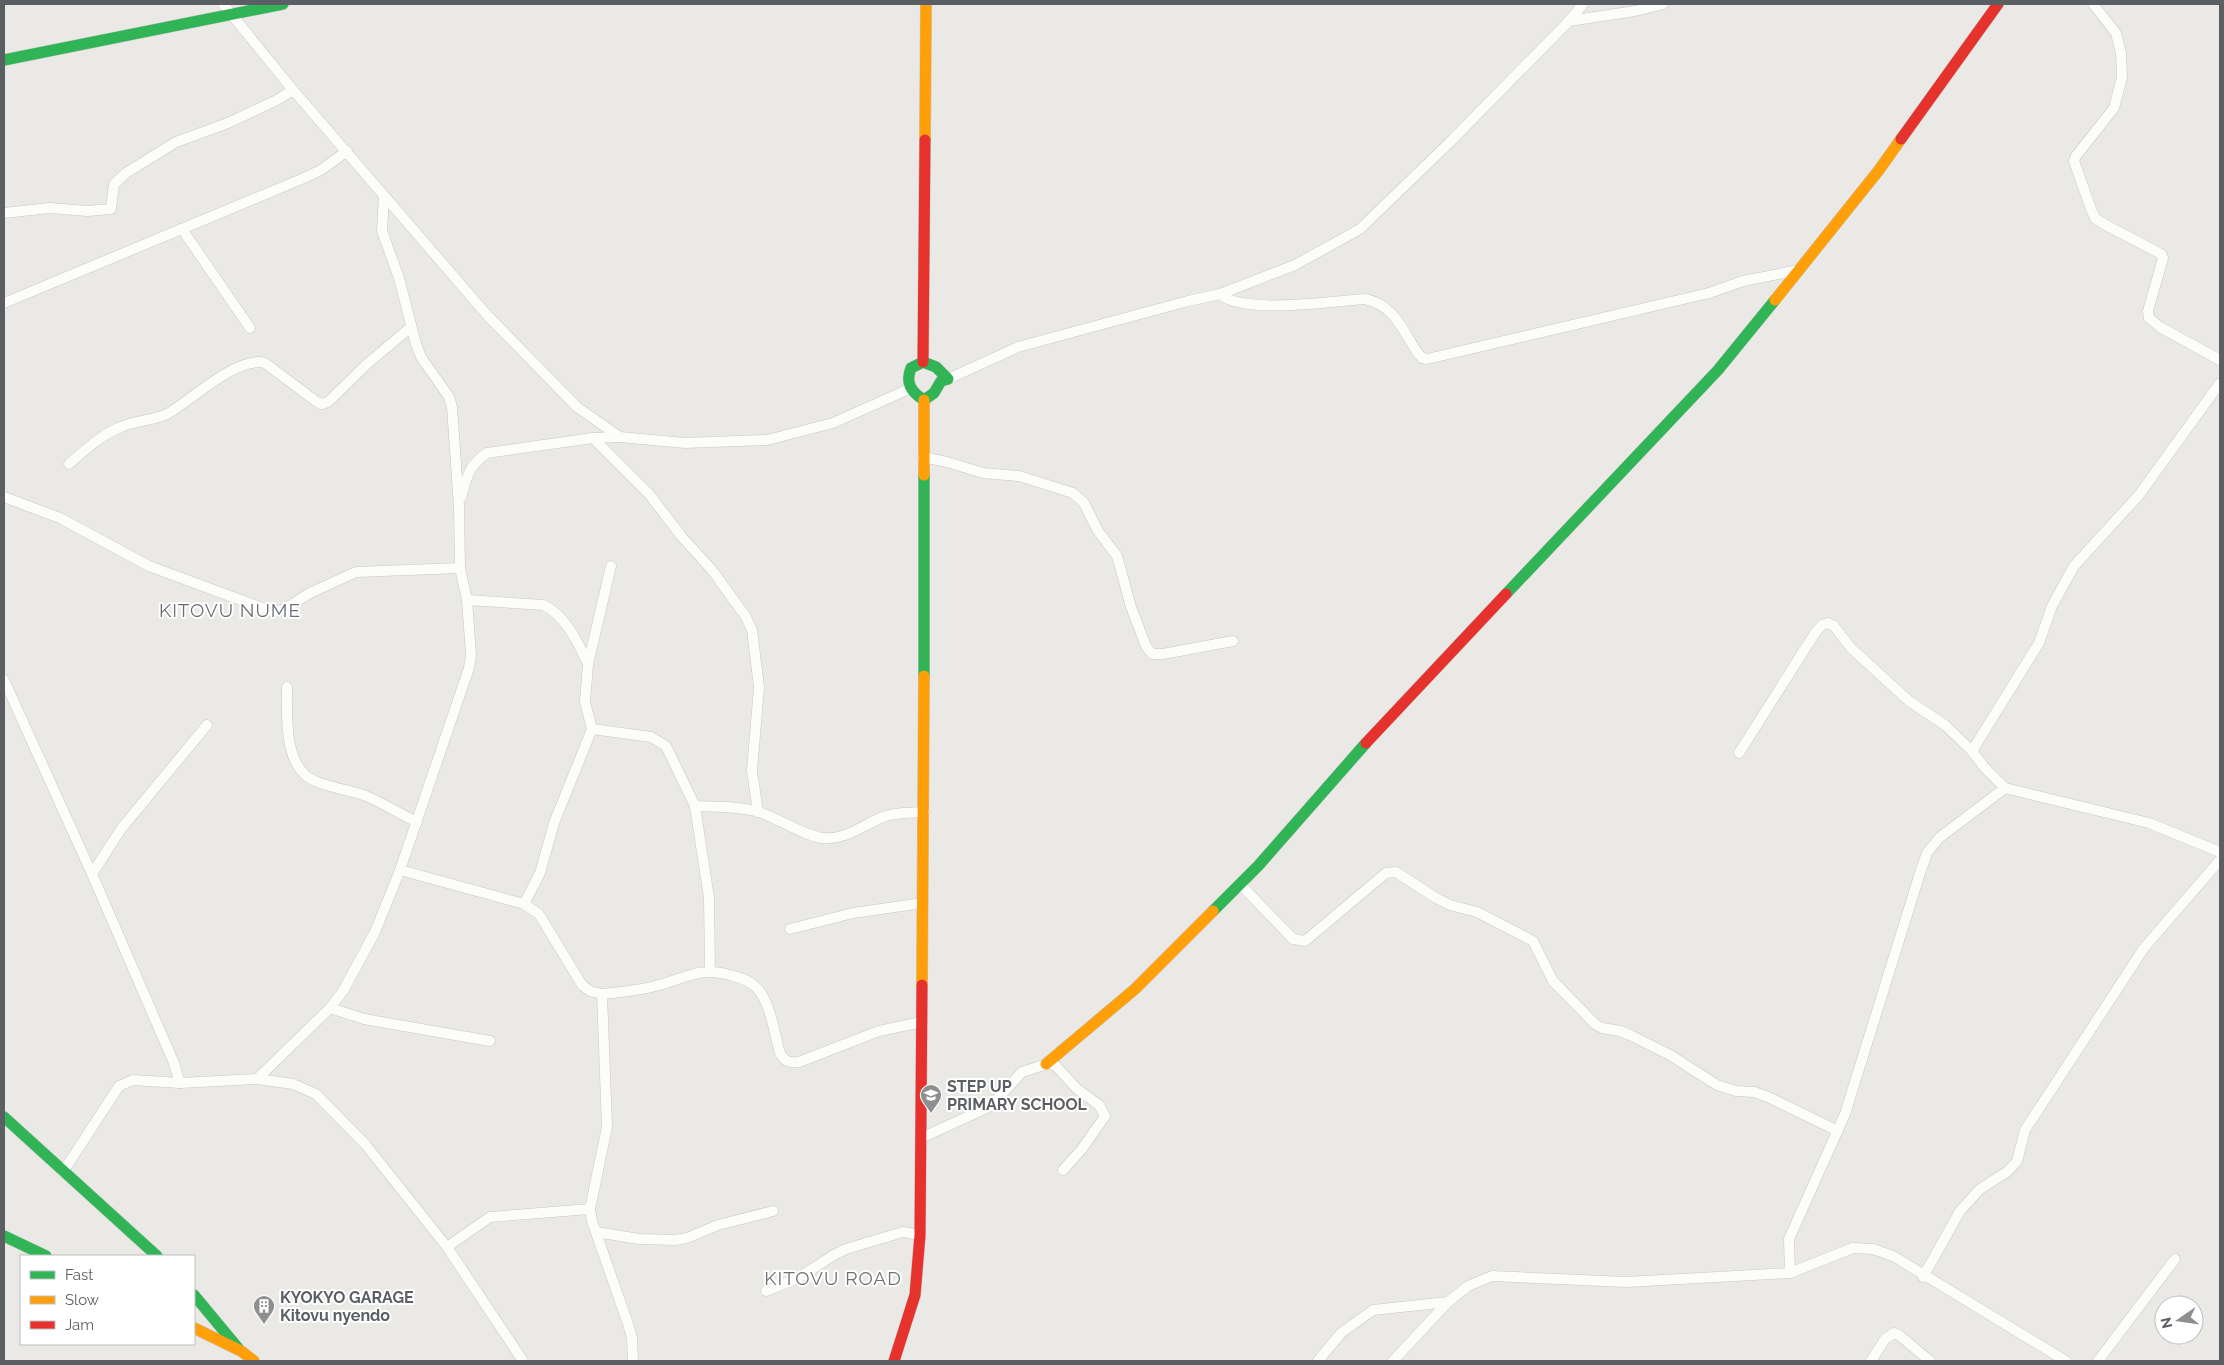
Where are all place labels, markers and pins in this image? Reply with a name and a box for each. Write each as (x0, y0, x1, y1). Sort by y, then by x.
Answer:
place label: STEP UP PRIMARY SCHOOL (947, 1077, 1088, 1114)
school or university icon: STEP UP PRIMARY SCHOOL (919, 1083, 943, 1114)
place label: KYOKYO GARAGE Kitovu nyendo (280, 1288, 414, 1325)
building icon: KYOKYO GARAGE Kitovu nyendo (252, 1294, 276, 1325)

